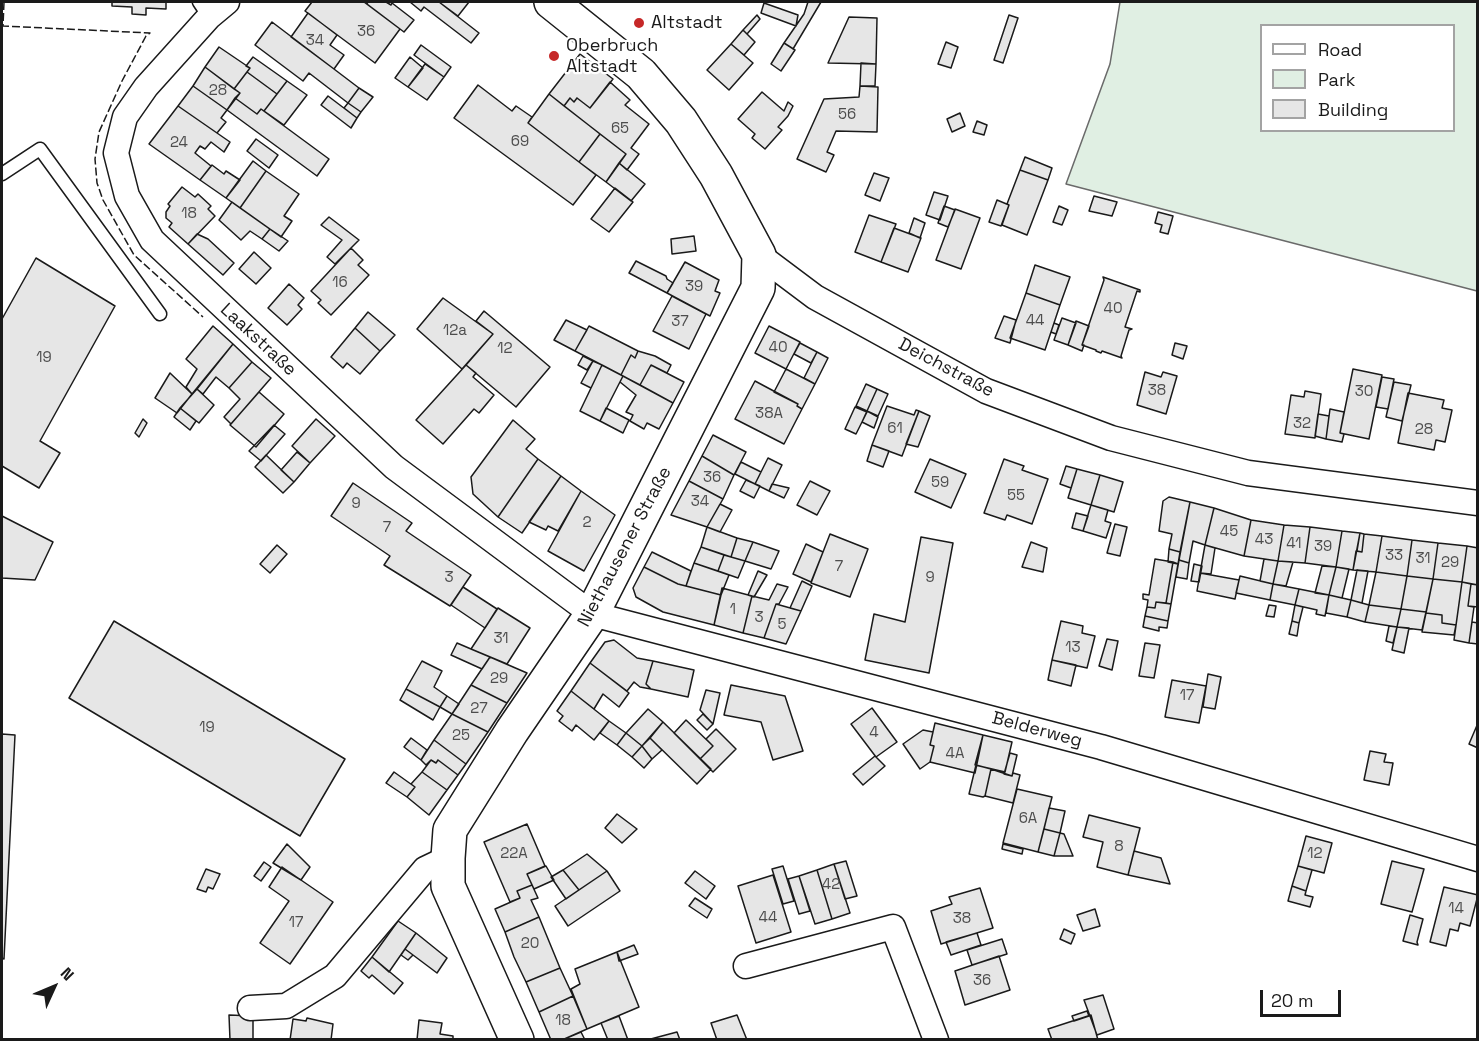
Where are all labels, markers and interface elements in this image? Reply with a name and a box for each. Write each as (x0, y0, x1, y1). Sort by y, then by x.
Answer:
place label: Altstadt (651, 12, 723, 34)
marker: Altstadt (632, 16, 646, 30)
house number: 36 (357, 23, 375, 41)
legend (1260, 24, 1455, 132)
house number: 34 (306, 32, 324, 50)
place label: Oberbruch Altstadt (566, 35, 658, 78)
text: Road (1318, 38, 1362, 61)
marker: Oberbruch Altstadt (547, 49, 561, 63)
text: Park (1318, 68, 1355, 91)
house number: 28 (209, 82, 227, 100)
text: Building (1318, 98, 1388, 121)
house number: 56 (838, 106, 856, 124)
house number: 65 (611, 120, 629, 138)
house number: 69 (511, 133, 529, 151)
house number: 24 (170, 134, 188, 152)
house number: 18 (181, 205, 197, 223)
house number: 16 (332, 274, 348, 292)
house number: 39 (685, 278, 703, 296)
street label: Laakstraße (215, 299, 301, 381)
house number: 40 (1104, 300, 1122, 318)
house number: 44 (1026, 312, 1044, 330)
house number: 37 (671, 313, 689, 331)
house number: 12a (443, 322, 467, 340)
street label: Deichstraße (895, 334, 997, 402)
house number: 40 (769, 339, 787, 357)
house number: 12 (497, 340, 513, 358)
house number: 19 (36, 349, 52, 367)
house number: 38 (1148, 382, 1166, 400)
house number: 30 (1355, 383, 1373, 401)
house number: 38A (755, 405, 783, 423)
house number: 32 (1293, 415, 1311, 433)
house number: 61 (887, 420, 903, 438)
house number: 28 (1415, 421, 1433, 439)
street label: Niethausener Straße (574, 463, 676, 631)
house number: 36 (703, 469, 721, 487)
house number: 59 (931, 474, 949, 492)
house number: 55 (1007, 487, 1025, 505)
house number: 34 (691, 493, 709, 511)
house number: 9 (351, 495, 361, 513)
house number: 2 (582, 514, 592, 532)
house number: 7 (383, 519, 391, 537)
house number: 45 (1220, 523, 1238, 541)
house number: 43 (1255, 531, 1273, 549)
house number: 41 (1286, 535, 1302, 553)
house number: 39 (1314, 538, 1332, 556)
house number: 33 (1385, 547, 1403, 565)
house number: 31 (1415, 550, 1431, 568)
house number: 29 (1441, 554, 1459, 572)
house number: 7 (835, 558, 843, 576)
house number: 3 (444, 569, 454, 587)
house number: 9 (925, 569, 935, 587)
house number: 1 (730, 601, 736, 619)
house number: 3 (754, 609, 764, 627)
house number: 5 (778, 616, 786, 634)
house number: 31 (493, 630, 509, 648)
house number: 13 (1065, 639, 1081, 657)
house number: 29 (490, 670, 508, 688)
house number: 17 (1180, 687, 1194, 705)
house number: 27 (470, 700, 488, 718)
street label: Belderweg (990, 708, 1084, 752)
house number: 19 (199, 719, 215, 737)
house number: 4 (869, 724, 879, 742)
house number: 25 (452, 727, 470, 745)
house number: 4A (946, 745, 964, 763)
house number: 6A (1019, 810, 1037, 828)
house number: 8 (1114, 838, 1124, 856)
house number: 22A (500, 845, 528, 863)
house number: 12 (1307, 845, 1323, 863)
house number: 42 (822, 876, 840, 894)
house number: 14 (1448, 900, 1464, 918)
house number: 44 (759, 909, 777, 927)
house number: 38 (953, 910, 971, 928)
house number: 17 (289, 914, 303, 932)
house number: 20 (521, 935, 539, 953)
north arrow (24, 957, 84, 1017)
text: N (56, 963, 79, 985)
house number: 36 (973, 972, 991, 990)
scale bar (1263, 978, 1344, 1016)
text: 20 m (1271, 989, 1314, 1012)
house number: 18 (555, 1012, 571, 1030)

